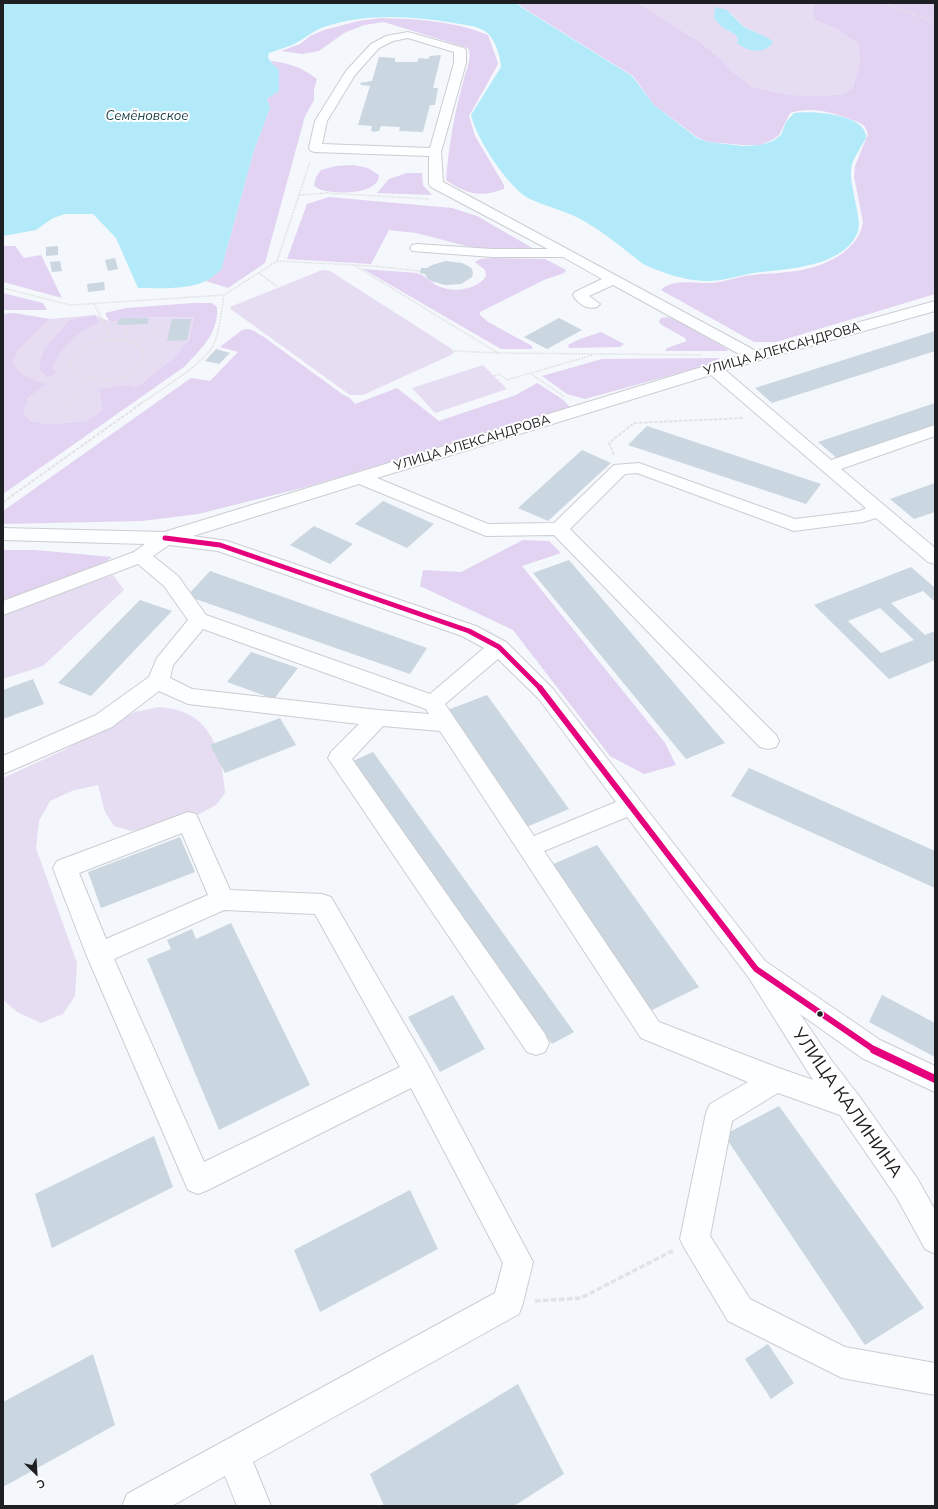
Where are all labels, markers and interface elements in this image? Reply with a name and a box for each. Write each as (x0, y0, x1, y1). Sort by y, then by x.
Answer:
water label: Семёновское (106, 108, 188, 124)
street label: УЛИЦА АЛЕКСАНДРОВА (702, 319, 862, 379)
street label: УЛИЦА АЛЕКСАНДРОВА (392, 412, 552, 474)
unlabelled marker (815, 1009, 825, 1019)
street label: УЛИЦА КАЛИНИНА (787, 1024, 907, 1182)
north arrow (16, 1453, 56, 1493)
text: С (35, 1476, 47, 1492)

